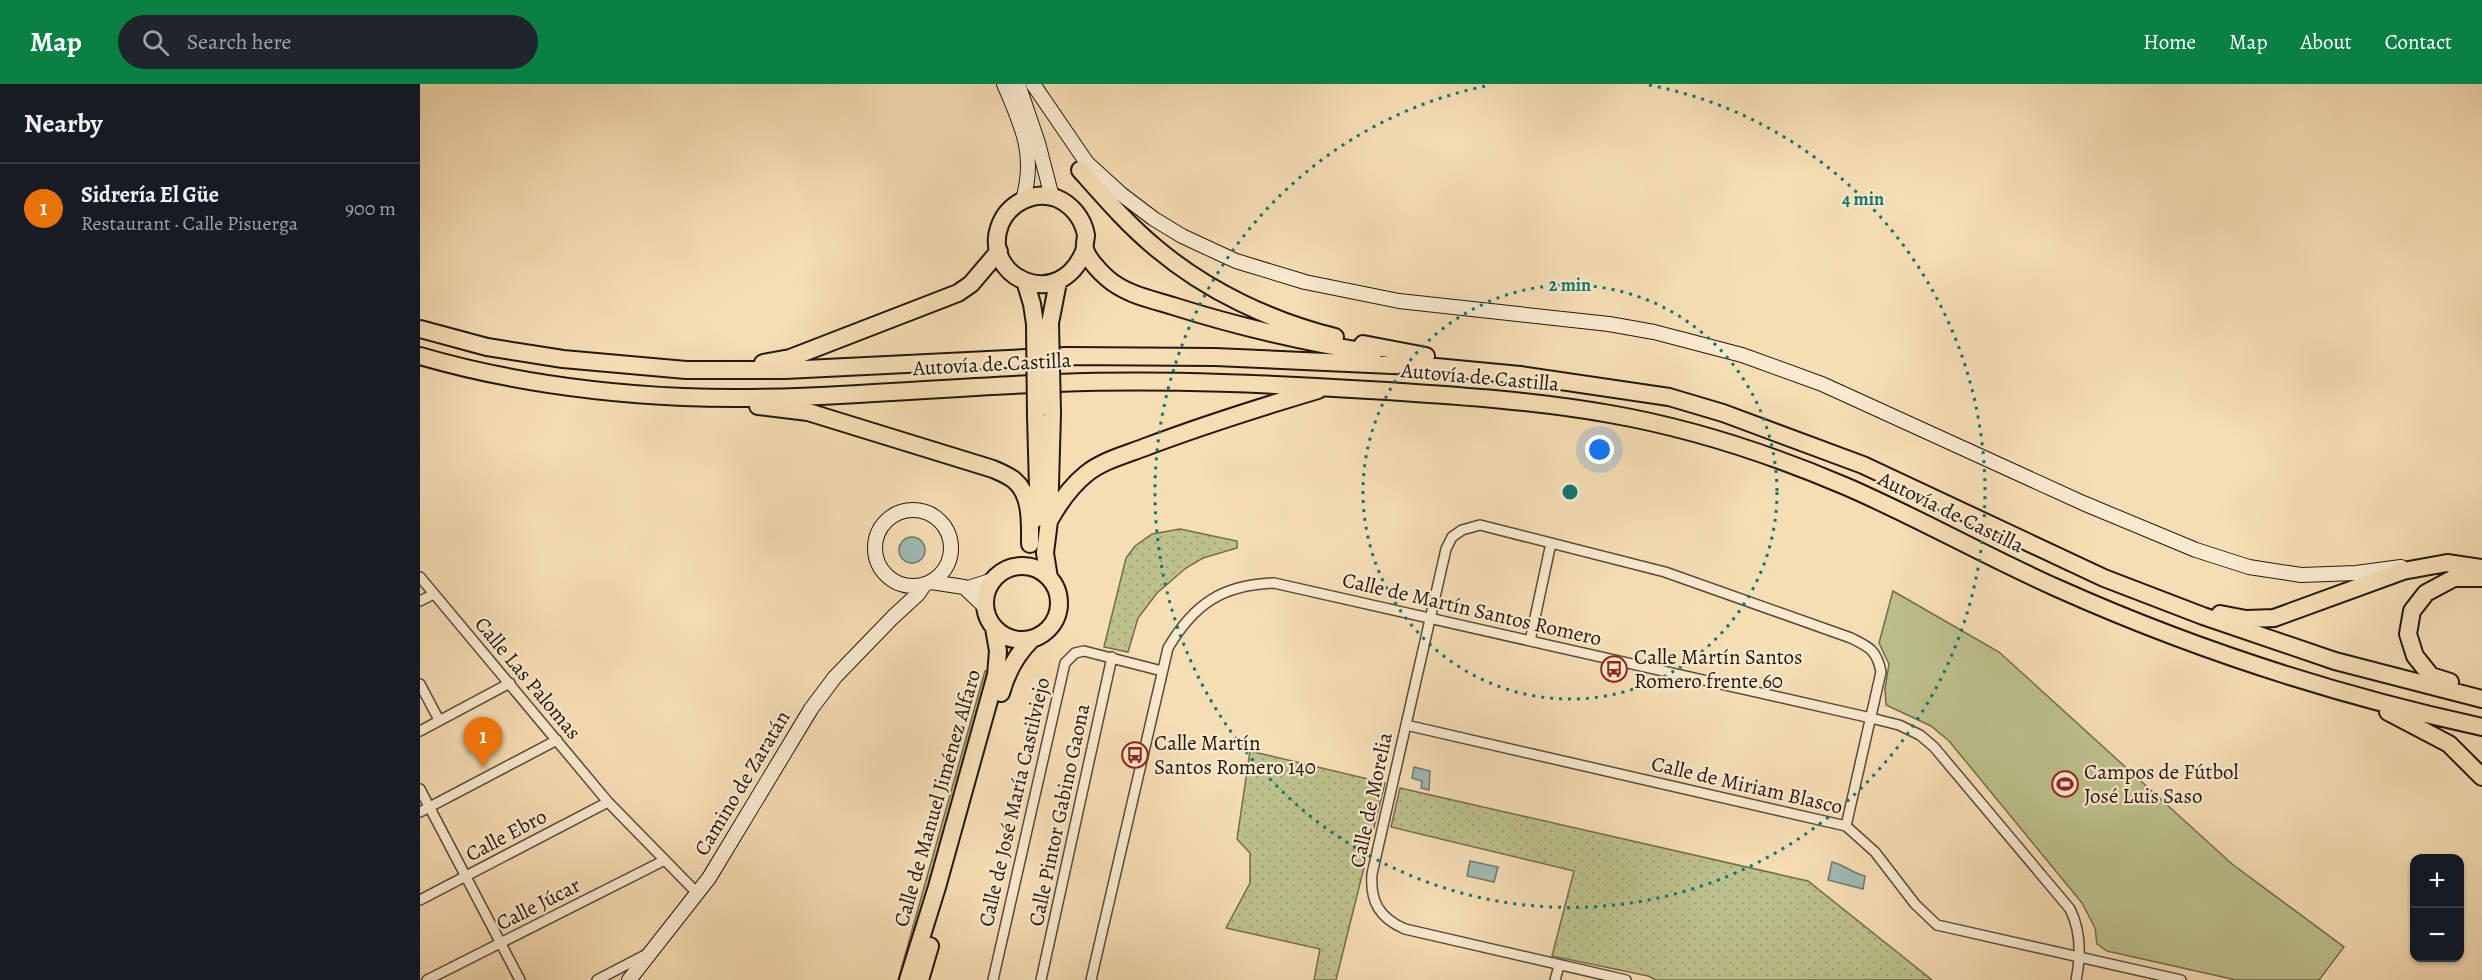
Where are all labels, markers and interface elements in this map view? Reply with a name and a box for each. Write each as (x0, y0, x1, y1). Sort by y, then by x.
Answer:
search box (118, 15, 538, 69)
text: Map (30, 23, 82, 61)
icon: search (139, 26, 172, 59)
text: Search here (187, 27, 291, 57)
text: Home (2143, 28, 2196, 56)
text: Map (2229, 28, 2267, 56)
text: About (2300, 28, 2352, 56)
text: Contact (2385, 28, 2452, 56)
text: Nearby (24, 106, 103, 141)
text: Sidrería El Güe (81, 180, 219, 210)
text: 4 min (1842, 187, 1884, 211)
text: 1 (40, 195, 47, 222)
text: 900 m (345, 195, 396, 222)
text: Restaurant · Calle Pisuerga (81, 210, 298, 237)
text: 2 min (1549, 273, 1591, 297)
street label: Autovía de Castilla (911, 346, 1072, 382)
street label: Autovía de Castilla (1399, 356, 1560, 398)
your location (1585, 435, 1614, 464)
street label: Autovía de Castilla (1873, 464, 2029, 559)
centre of rings (1560, 482, 1580, 502)
street label: Calle de Martín Santos Romero (1340, 566, 1604, 652)
street label: Calle Las Palomas (468, 611, 588, 745)
place label: Calle Martín Santos Romero frente 60 (1634, 643, 1803, 695)
bus stop icon: Calle Martín Santos Romero frente 60 (1599, 654, 1629, 684)
street label: Calle de Manuel Jiménez Alfaro (887, 666, 987, 930)
street label: Calle de José María Castilviejo (972, 675, 1056, 929)
street label: Calle Pintor Gabino Gaona (1022, 701, 1096, 929)
street label: Camino de Zaratán (688, 705, 796, 861)
pin: 1 (464, 718, 502, 767)
place label: Calle Martín Santos Romero 140 (1154, 729, 1316, 781)
street label: Calle de Morelia (1343, 730, 1399, 870)
bus stop icon: Calle Martín Santos Romero 140 (1120, 740, 1150, 770)
street label: Calle de Miriam Blasco (1649, 749, 1845, 821)
place label: Campos de Fútbol José Luis Saso (2084, 758, 2239, 810)
sports icon: Campos de Fútbol José Luis Saso (2050, 769, 2080, 799)
street label: Calle Ebro (461, 802, 551, 868)
map controls (2410, 854, 2464, 962)
button: + (2410, 854, 2464, 908)
street label: Calle Júcar (491, 871, 585, 937)
button: − (2410, 908, 2464, 962)

